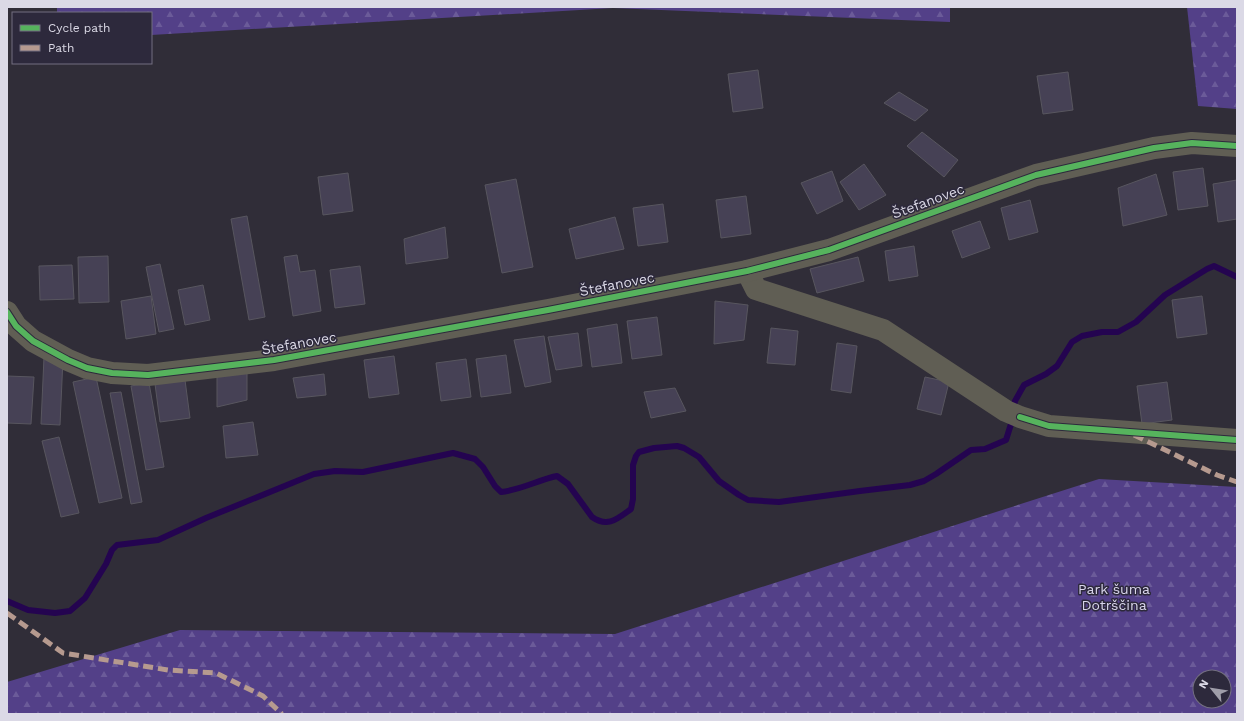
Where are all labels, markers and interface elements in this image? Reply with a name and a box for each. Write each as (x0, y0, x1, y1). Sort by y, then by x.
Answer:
legend (12, 12, 152, 64)
text: Cycle path (48, 21, 110, 35)
text: Path (48, 41, 74, 55)
street label: Štefanovec (889, 180, 967, 222)
street label: Štefanovec (578, 269, 656, 299)
street label: Štefanovec (260, 328, 338, 357)
park label: Park šuma Dotrščina (1078, 581, 1150, 613)
north arrow (1192, 669, 1232, 709)
text: N (1196, 677, 1211, 691)

